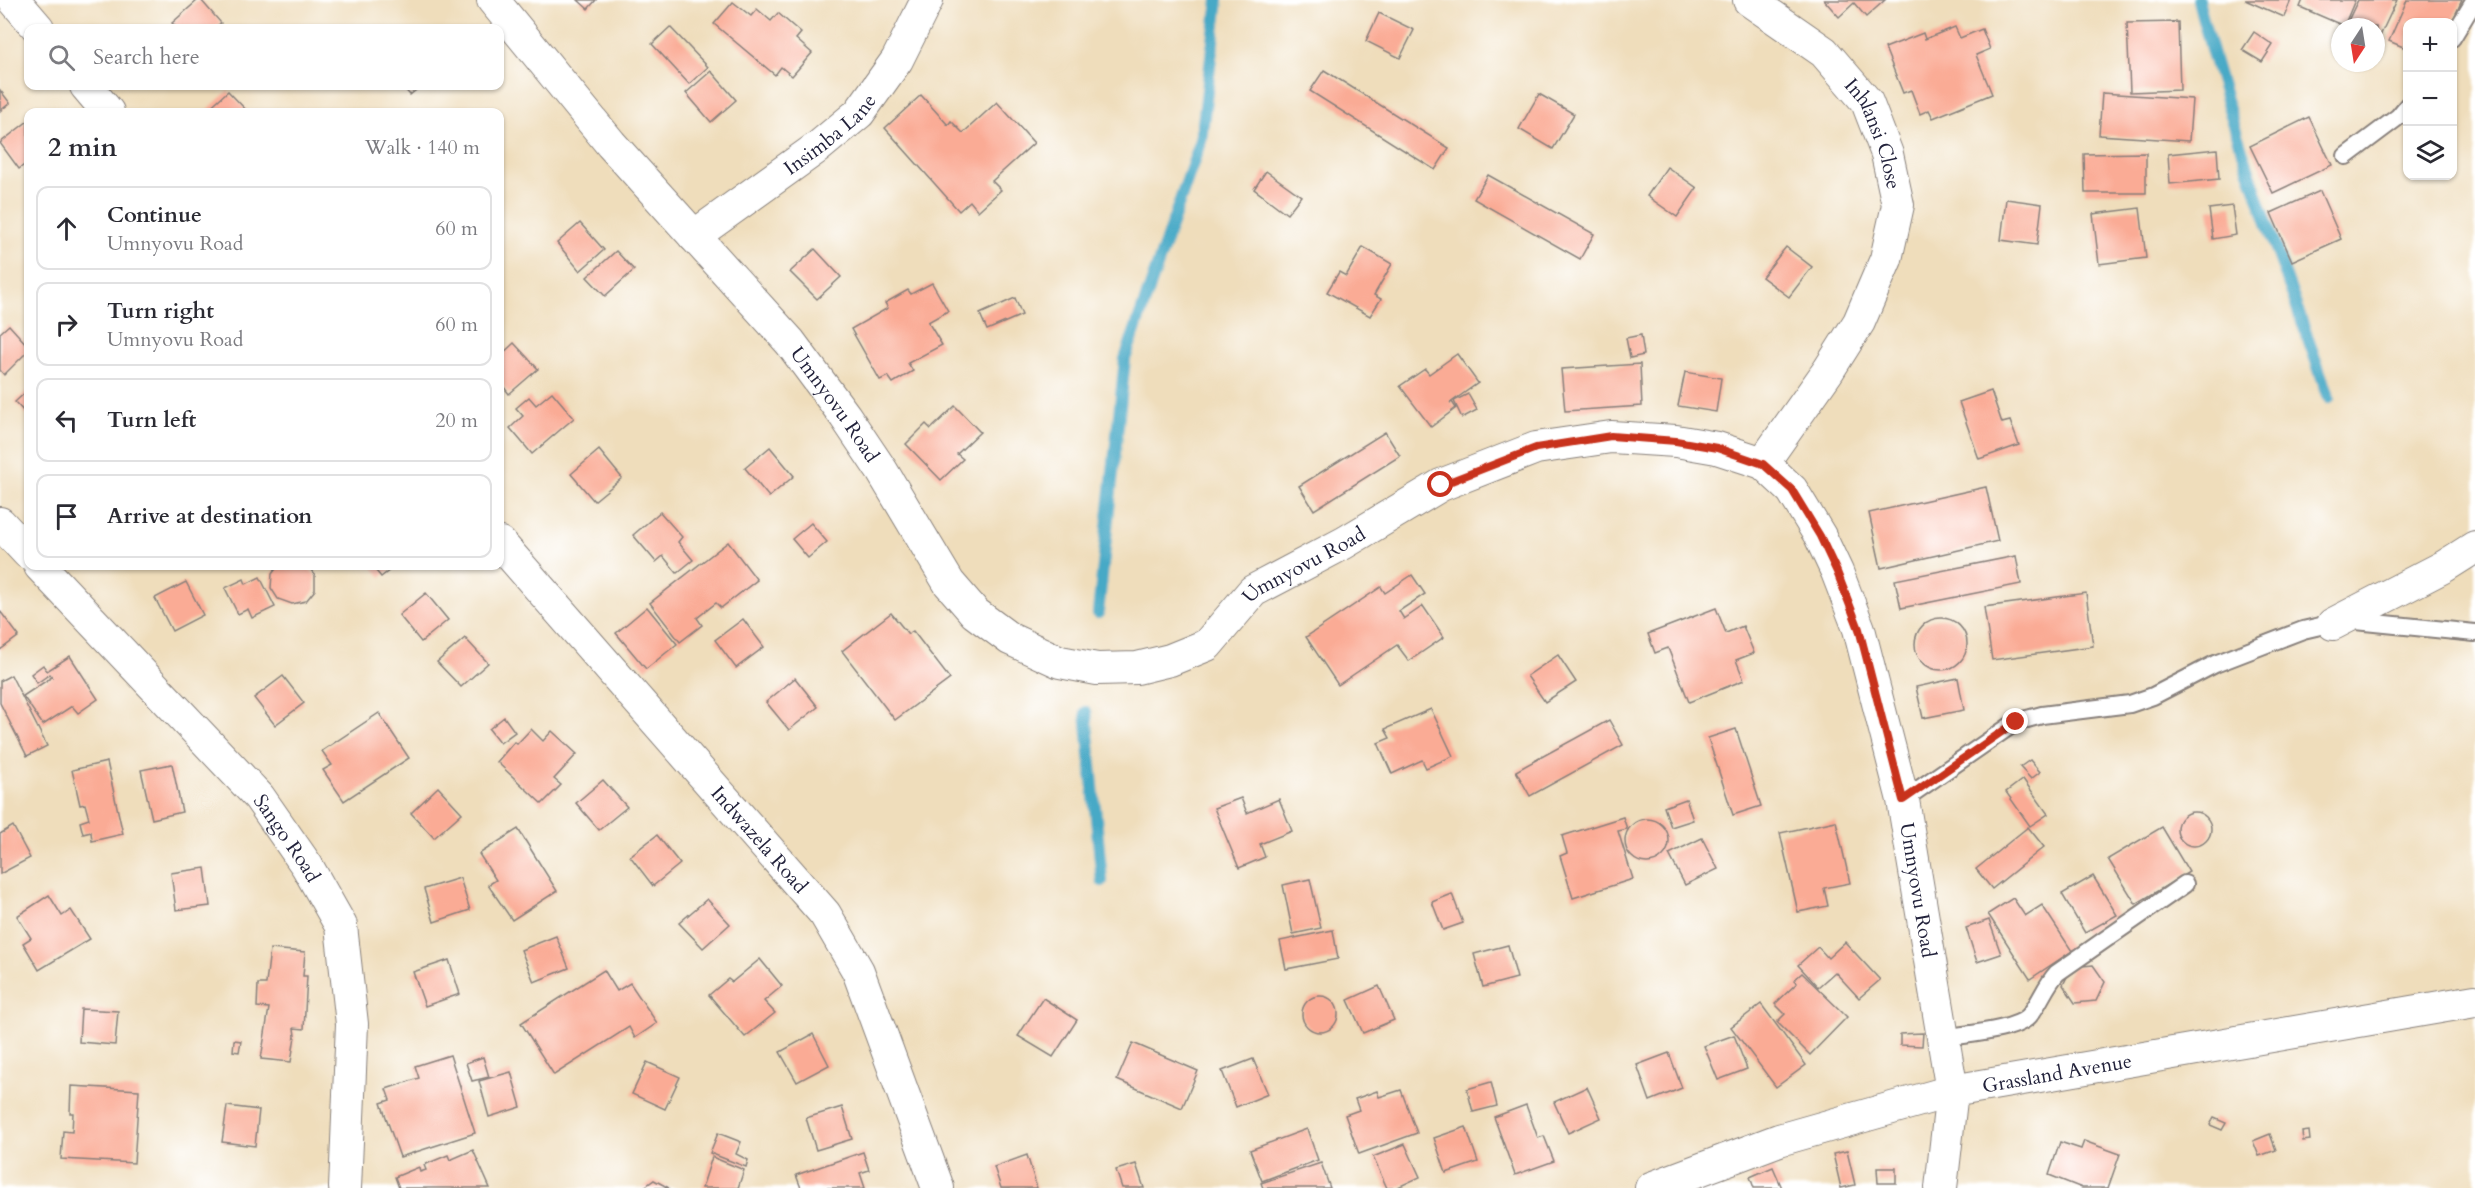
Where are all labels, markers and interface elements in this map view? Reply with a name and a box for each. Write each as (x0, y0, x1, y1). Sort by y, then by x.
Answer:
north arrow (2331, 18, 2385, 72)
map controls (2403, 18, 2457, 180)
button: + (2403, 18, 2457, 72)
search box (24, 24, 504, 90)
icon: search (45, 41, 78, 74)
text: Search here (93, 42, 200, 72)
button: − (2403, 72, 2457, 126)
street label: Inhlansi Close (1838, 73, 1907, 192)
street label: Insimba Lane (778, 88, 883, 181)
button: layers (2403, 126, 2457, 180)
text: 2 min (48, 130, 117, 165)
text: Walk · 140 m (365, 134, 480, 161)
text: Continue (107, 200, 202, 230)
icon: ahead (50, 212, 83, 245)
text: 60 m (435, 215, 478, 242)
text: Umnyovu Road (107, 230, 243, 257)
text: Turn right (107, 296, 214, 326)
icon: right (50, 308, 83, 341)
text: 60 m (435, 311, 478, 338)
text: Umnyovu Road (107, 326, 243, 353)
street label: Umnyovu Road (784, 341, 886, 468)
icon: left (50, 404, 83, 437)
text: Turn left (107, 405, 196, 435)
text: 20 m (435, 407, 478, 434)
route start (1427, 471, 1453, 497)
icon: arrive (50, 500, 83, 533)
text: Arrive at destination (107, 501, 312, 531)
street label: Umnyovu Road (1236, 520, 1371, 609)
route end (2002, 708, 2028, 734)
street label: Indwazela Road (705, 780, 814, 900)
street label: Sango Road (247, 789, 327, 887)
street label: Umnyovu Road (1893, 821, 1942, 960)
street label: Grassland Avenue (1980, 1047, 2134, 1100)

